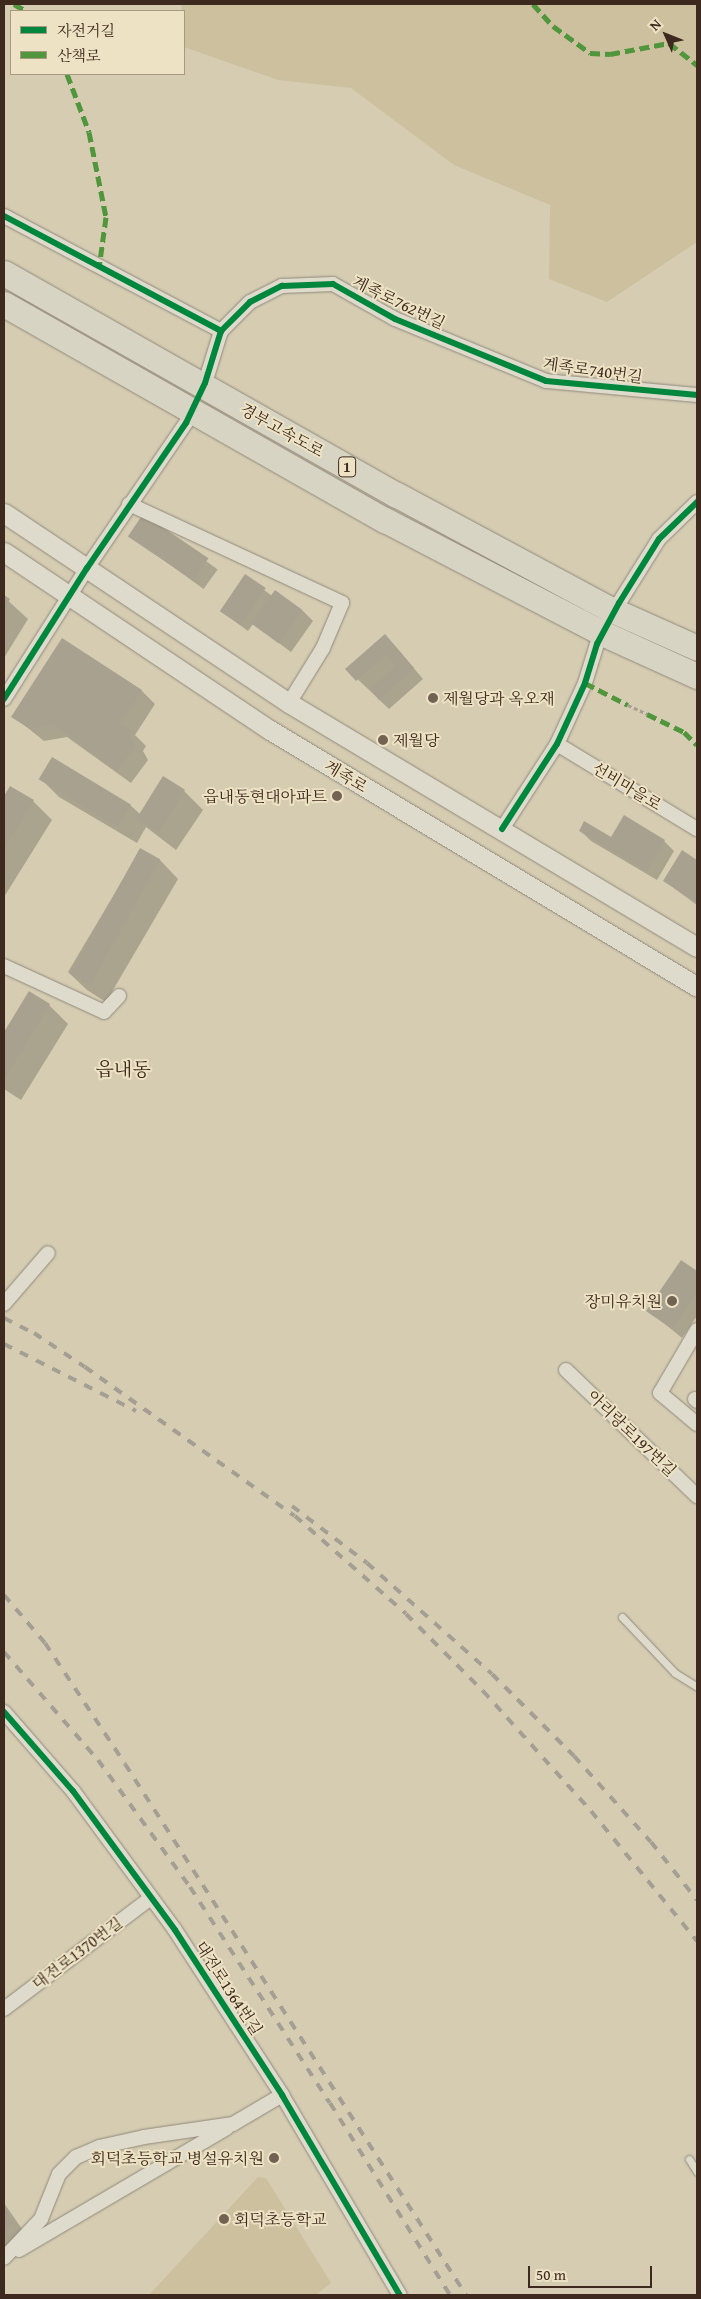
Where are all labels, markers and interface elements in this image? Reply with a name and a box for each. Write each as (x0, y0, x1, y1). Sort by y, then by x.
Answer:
legend (10, 10, 185, 75)
north arrow (641, 10, 691, 60)
text: N (645, 14, 666, 35)
text: 자전거길 (57, 20, 115, 41)
text: 산책로 (57, 45, 100, 66)
street label: 계족로762번길 (350, 271, 448, 333)
street label: 계족로740번길 (542, 354, 644, 386)
street label: 경부고속도로 (237, 399, 327, 461)
road number: 1 (337, 454, 357, 480)
place label: 제월당과 옥오재 (443, 688, 555, 708)
marker: 제월당과 옥오재 (427, 692, 439, 704)
place label: 제월당 (393, 730, 439, 750)
marker: 제월당 (377, 734, 389, 746)
street label: 계족로 (321, 756, 371, 796)
street label: 선비마을로 (589, 758, 665, 814)
place label: 읍내동현대아파트 (203, 786, 327, 806)
marker: 읍내동현대아파트 (331, 790, 343, 802)
district label: 읍내동 (95, 1059, 151, 1081)
place label: 장미유치원 (585, 1291, 662, 1311)
marker: 장미유치원 (666, 1295, 678, 1307)
street label: 아리랑로197번길 (584, 1386, 680, 1480)
street label: 대전로1370번길 (28, 1913, 126, 1993)
street label: 대전로1364번길 (192, 1937, 266, 2039)
place label: 회덕초등학교 병설유치원 (90, 2148, 264, 2168)
marker: 회덕초등학교 병설유치원 (268, 2152, 280, 2164)
place label: 회덕초등학교 (234, 2209, 327, 2229)
marker: 회덕초등학교 (218, 2213, 230, 2225)
scale bar (531, 2256, 655, 2288)
text: 50 m (536, 2264, 566, 2285)

